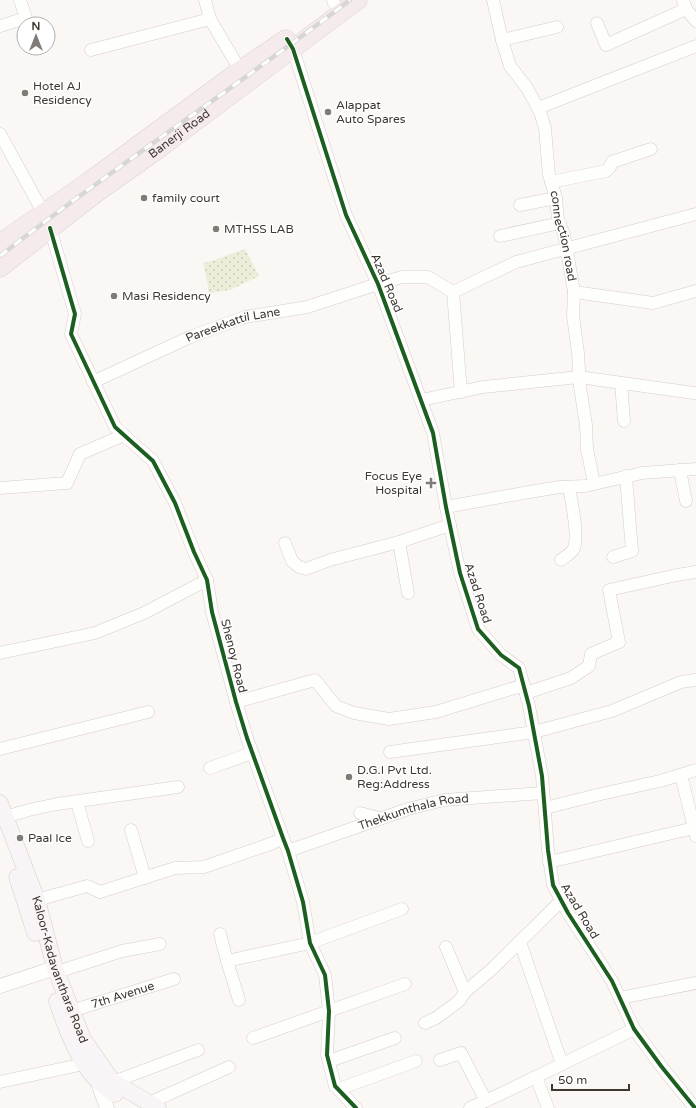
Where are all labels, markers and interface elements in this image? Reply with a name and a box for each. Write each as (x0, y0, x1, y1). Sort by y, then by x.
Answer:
north arrow (16, 16, 56, 56)
text: N (32, 20, 40, 33)
place label: Hotel AJ Residency (33, 79, 92, 107)
marker: Hotel AJ Residency (20, 88, 30, 98)
place label: Alappat Auto Spares (336, 98, 406, 126)
street label: Banerji Road (146, 106, 213, 161)
marker: Alappat Auto Spares (323, 107, 333, 117)
street label: connection road (547, 189, 579, 282)
place label: family court (152, 191, 220, 205)
marker: family court (139, 193, 149, 203)
place label: MTHSS LAB (224, 222, 294, 236)
marker: MTHSS LAB (211, 224, 221, 234)
street label: Azad Road (368, 251, 406, 315)
place label: Masi Residency (122, 289, 211, 303)
marker: Masi Residency (109, 291, 119, 301)
street label: Pareekkattil Lane (183, 304, 282, 345)
place label: Focus Eye Hospital (365, 469, 422, 497)
marker: Focus Eye Hospital (425, 477, 437, 489)
street label: Azad Road (462, 561, 494, 625)
street label: Shenoy Road (218, 618, 250, 694)
place label: D.G.I Pvt Ltd. Reg:Address (357, 763, 432, 791)
marker: D.G.I Pvt Ltd. Reg:Address (344, 772, 354, 782)
street label: Thekkumthala Road (356, 791, 469, 833)
place label: Paal Ice (28, 831, 72, 845)
marker: Paal Ice (15, 833, 25, 843)
street label: Azad Road (558, 881, 602, 941)
street label: Kaloor-Kadavanthara Road (29, 894, 91, 1045)
street label: 7th Avenue (89, 979, 156, 1011)
scale bar (552, 1066, 629, 1092)
text: 50 m (558, 1073, 587, 1087)

